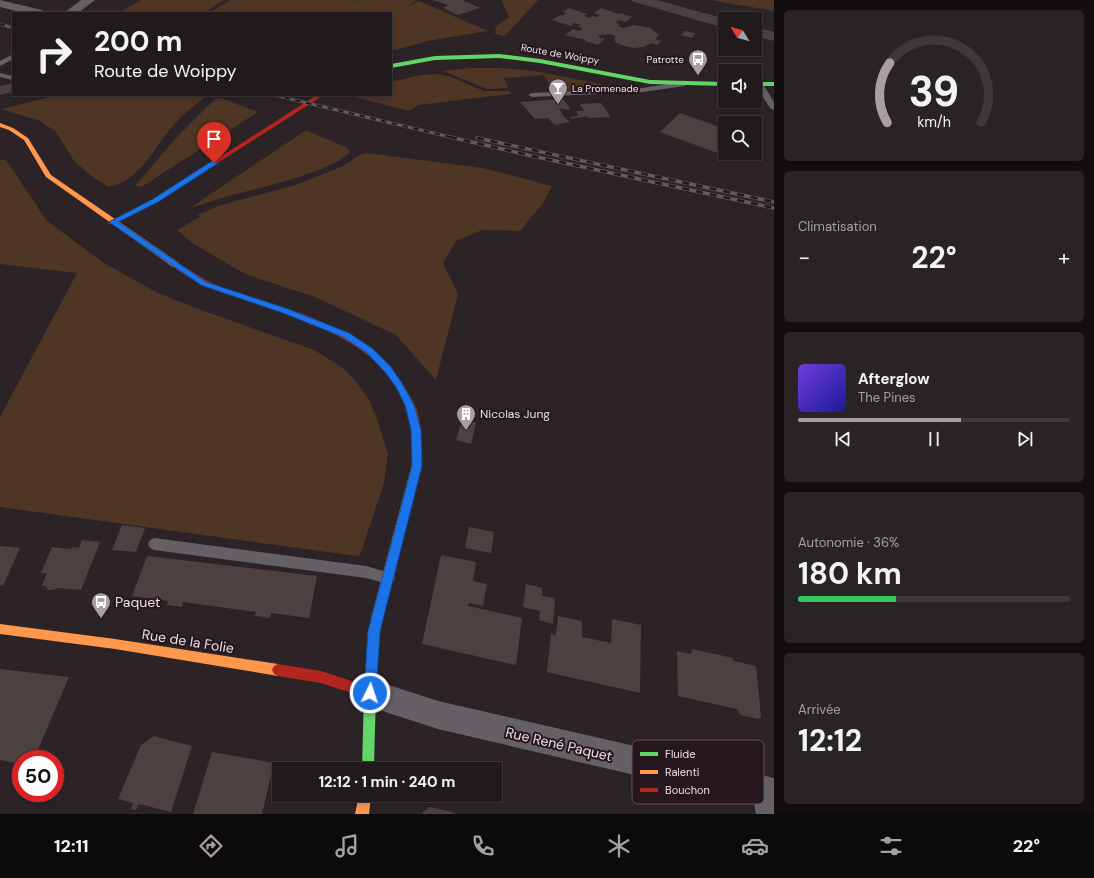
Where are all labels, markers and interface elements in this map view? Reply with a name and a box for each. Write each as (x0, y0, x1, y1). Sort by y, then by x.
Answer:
north arrow (718, 12, 762, 56)
map controls (718, 12, 762, 160)
text: 200 m (94, 23, 182, 60)
icon: right (28, 28, 80, 80)
street label: Route de Woippy (520, 41, 601, 67)
bus stop icon: Patrotte (687, 48, 709, 76)
place label: Patrotte (647, 53, 684, 66)
text: Route de Woippy (94, 59, 237, 83)
button: sound (718, 64, 762, 108)
text: 39 (909, 65, 959, 119)
bar icon: La Promenade (547, 77, 569, 105)
place label: La Promenade (572, 82, 639, 95)
text: km/h (917, 113, 951, 131)
button: search (718, 116, 762, 160)
pin (197, 122, 231, 163)
icon: arrive (203, 128, 225, 150)
text: Climatisation (798, 218, 877, 235)
text: 22° (911, 238, 957, 277)
text: − (798, 243, 810, 272)
text: + (1058, 243, 1070, 272)
text: Afterglow (858, 369, 930, 389)
text: The Pines (858, 389, 916, 406)
building icon: Nicolas Jung (455, 403, 477, 431)
place label: Nicolas Jung (480, 406, 550, 422)
icon: previous (832, 428, 854, 450)
icon: pause (923, 428, 945, 450)
icon: next (1014, 428, 1036, 450)
text: Autonomie · 36% (798, 534, 899, 551)
text: 180 km (798, 554, 902, 593)
bus stop icon: Paquet (90, 591, 112, 619)
place label: Paquet (115, 593, 160, 611)
street label: Rue de la Folie (141, 625, 235, 657)
position arrow (349, 672, 391, 714)
text: Arrivée (798, 701, 841, 718)
text: 12:12 (798, 721, 862, 760)
street label: Rue René Paquet (504, 723, 614, 765)
legend (632, 740, 764, 804)
text: Fluide (665, 747, 695, 761)
speed limit sign: 50 (12, 750, 64, 802)
text: Ralenti (665, 765, 699, 779)
text: 12:12 · 1 min · 240 m (319, 772, 455, 792)
text: Bouchon (665, 783, 710, 797)
icon: directions (197, 832, 225, 860)
icon: music (333, 832, 361, 860)
icon: phone (469, 832, 497, 860)
icon: climate (605, 832, 633, 860)
icon: car (741, 832, 769, 860)
icon: filters (877, 832, 905, 860)
text: 12:11 (54, 834, 89, 858)
text: 22° (1013, 834, 1040, 858)

